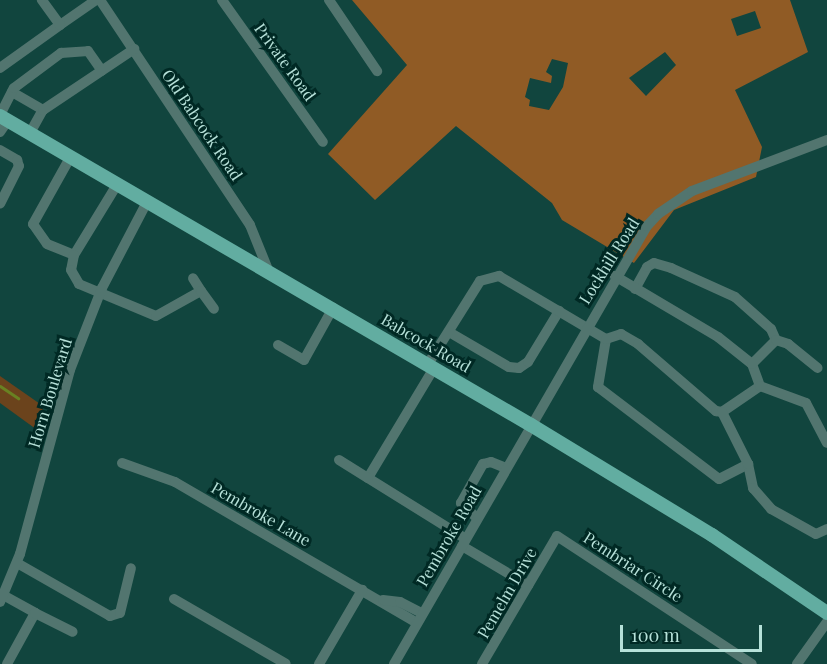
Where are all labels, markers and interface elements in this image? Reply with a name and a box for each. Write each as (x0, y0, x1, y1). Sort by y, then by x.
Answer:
street label: Private Road (250, 20, 320, 104)
street label: Old Babcock Road (158, 66, 246, 184)
street label: Lockhill Road (575, 214, 643, 308)
street label: Babcock Road (378, 310, 474, 376)
street label: Horn Boulevard (24, 336, 76, 450)
street label: Pembroke Lane (208, 478, 314, 550)
street label: Pembroke Road (413, 482, 485, 590)
street label: Pembriar Circle (580, 528, 686, 606)
street label: Pemelm Drive (473, 544, 541, 642)
scale bar (623, 613, 766, 651)
text: 100 m (631, 623, 680, 647)

